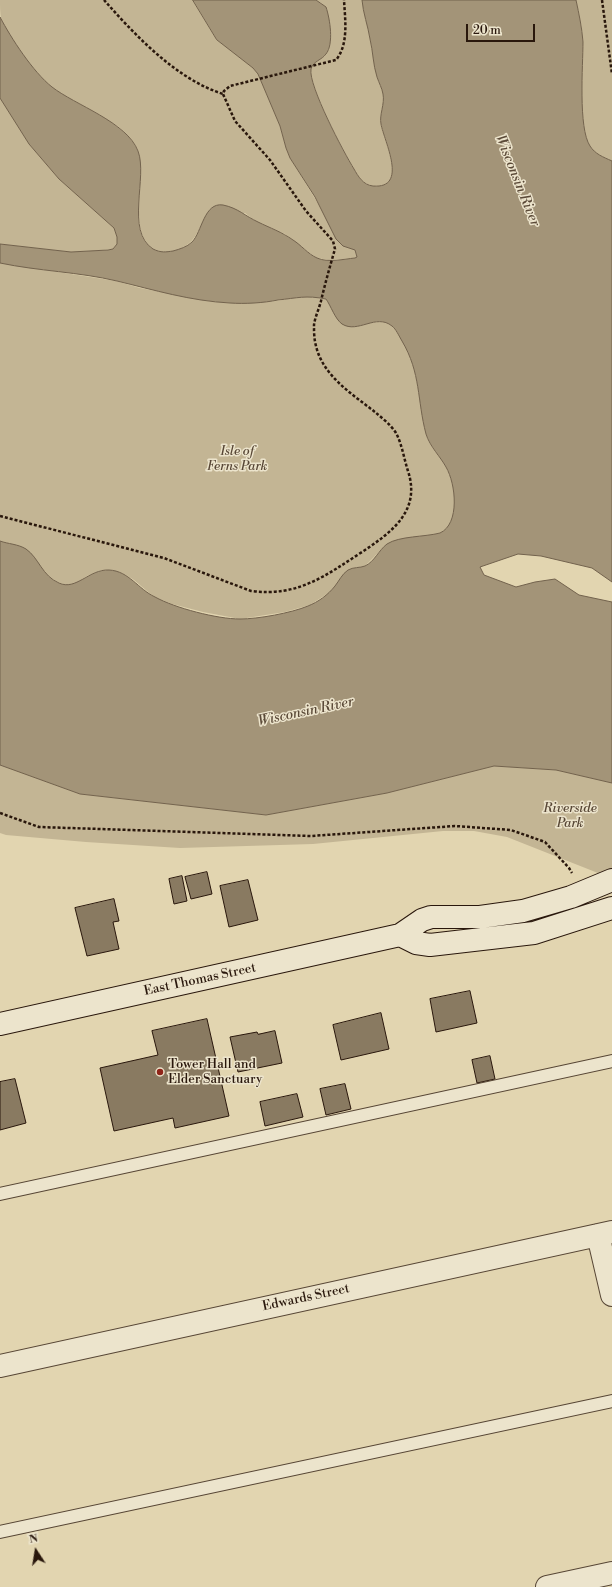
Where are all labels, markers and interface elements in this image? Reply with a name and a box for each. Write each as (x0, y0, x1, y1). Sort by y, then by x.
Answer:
scale bar (468, 16, 537, 42)
text: 20 m (473, 23, 501, 38)
water label: Wisconsin River (491, 133, 543, 229)
park label: Isle of Ferns Park (207, 444, 267, 475)
water label: Wisconsin River (257, 694, 355, 730)
park label: Riverside Park (543, 801, 597, 832)
street label: East Thomas Street (143, 960, 257, 1000)
place label: Tower Hall and Elder Sanctuary (168, 1057, 262, 1088)
marker: Tower Hall and Elder Sanctuary (155, 1067, 165, 1077)
street label: Edwards Street (261, 1281, 351, 1315)
north arrow (16, 1531, 56, 1571)
text: N (28, 1532, 39, 1547)

